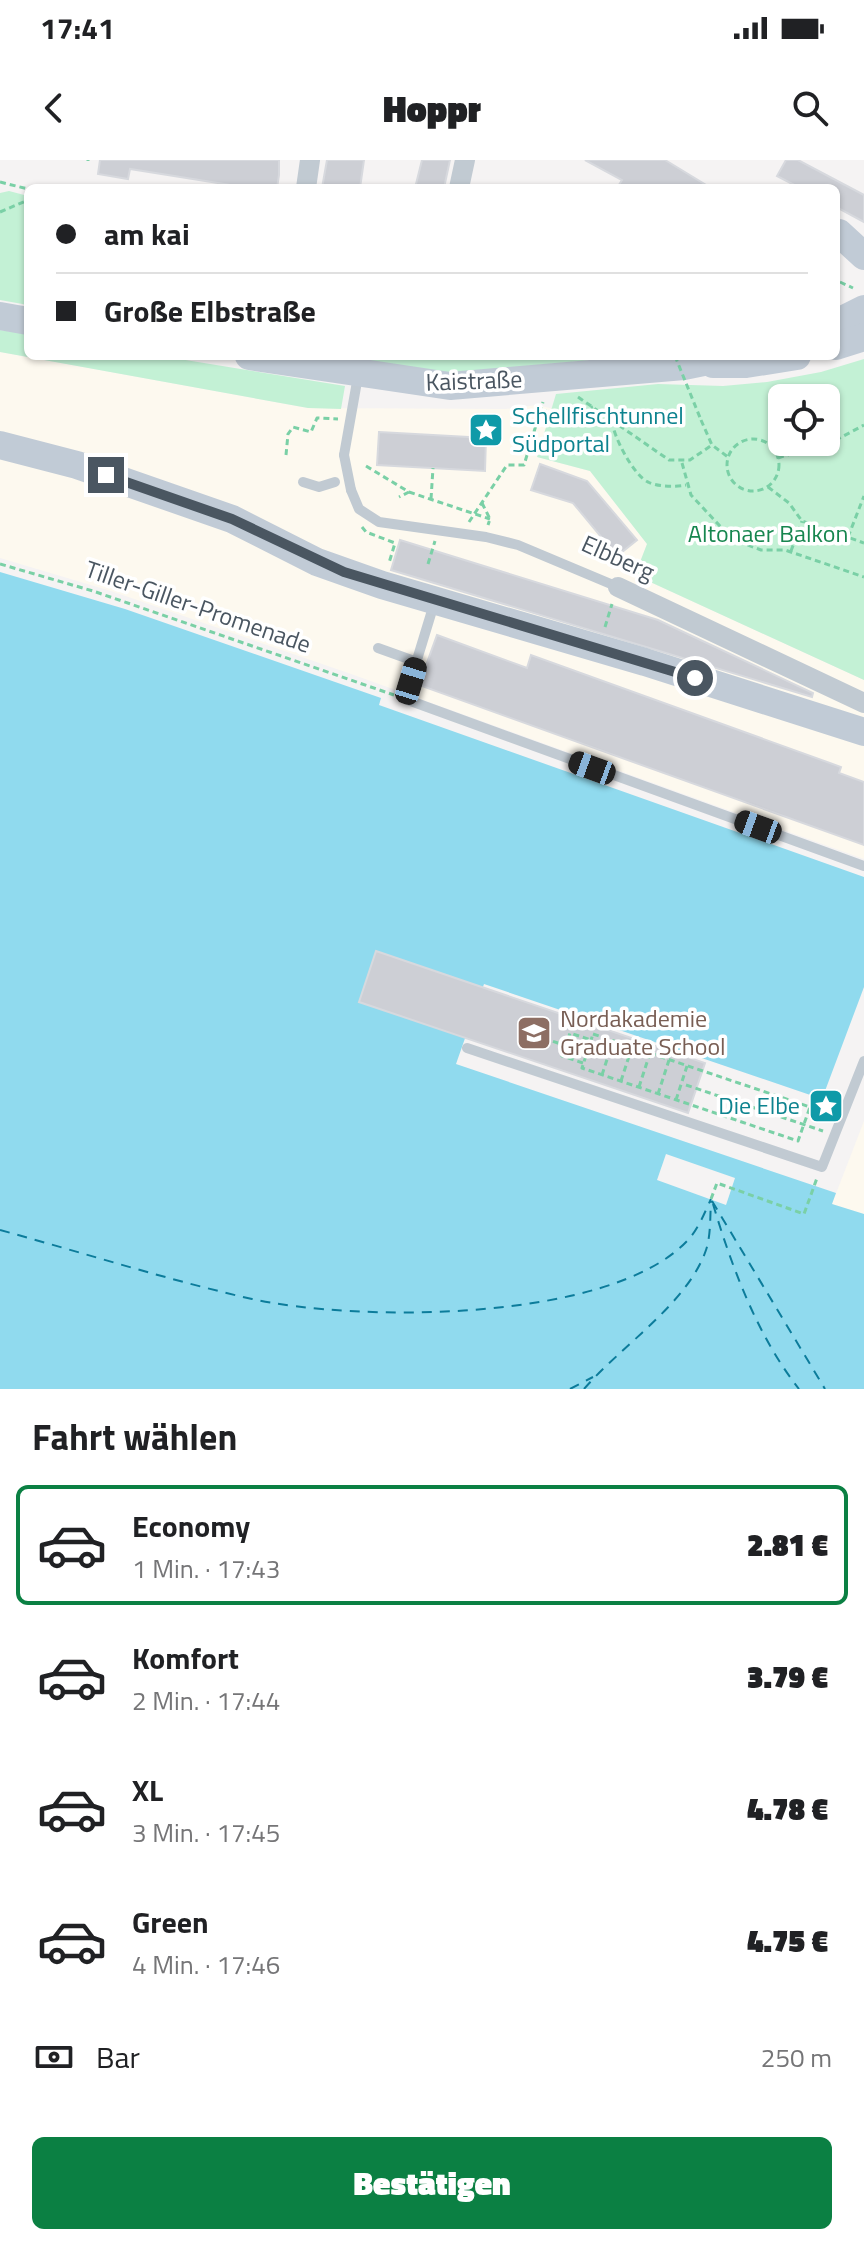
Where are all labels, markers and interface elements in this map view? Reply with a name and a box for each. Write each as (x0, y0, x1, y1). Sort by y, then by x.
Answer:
text: 17:41 (40, 5, 115, 51)
text: Hoppr (383, 81, 481, 136)
icon: back (32, 86, 76, 130)
icon: search (788, 86, 832, 130)
text: am kai (104, 211, 190, 257)
text: Große Elbstraße (104, 288, 316, 334)
street label: Kaistraße (425, 360, 523, 400)
map controls (768, 384, 840, 456)
button: locate (768, 384, 840, 456)
place label: Schellfischtunnel Südportal (512, 397, 684, 461)
place icon: Schellfischtunnel Südportal (467, 411, 505, 449)
route end (88, 457, 124, 493)
park label: Altonaer Balkon (688, 515, 848, 551)
street label: Elbberg (576, 525, 661, 589)
street label: Tiller-Giller-Promenade (81, 551, 316, 662)
car (393, 655, 429, 707)
route start (677, 660, 713, 696)
car (565, 749, 619, 787)
car (731, 808, 785, 846)
place label: Nordakademie Graduate School (560, 1000, 726, 1064)
school or university icon: Nordakademie Graduate School (515, 1014, 553, 1052)
place label: Die Elbe (718, 1087, 800, 1123)
place icon: Die Elbe (807, 1087, 845, 1125)
text: Fahrt wählen (32, 1409, 237, 1464)
text: Economy (132, 1503, 250, 1549)
icon: car (36, 1509, 108, 1581)
text: 2.81 € (747, 1522, 828, 1568)
text: 1 Min. · 17:43 (132, 1549, 280, 1588)
text: Komfort (132, 1635, 239, 1681)
icon: car (36, 1641, 108, 1713)
text: 3.79 € (747, 1654, 828, 1700)
text: 2 Min. · 17:44 (132, 1681, 280, 1720)
text: XL (132, 1767, 163, 1813)
icon: car (36, 1773, 108, 1845)
text: 4.78 € (747, 1786, 828, 1832)
text: 3 Min. · 17:45 (132, 1813, 280, 1852)
text: Green (132, 1899, 209, 1945)
icon: car (36, 1905, 108, 1977)
text: 4.75 € (747, 1918, 828, 1964)
text: 4 Min. · 17:46 (132, 1945, 280, 1984)
text: Bar (96, 2034, 140, 2080)
icon: cash (32, 2035, 76, 2079)
text: 250 m (761, 2038, 832, 2077)
button: Bestätigen (32, 2137, 832, 2229)

